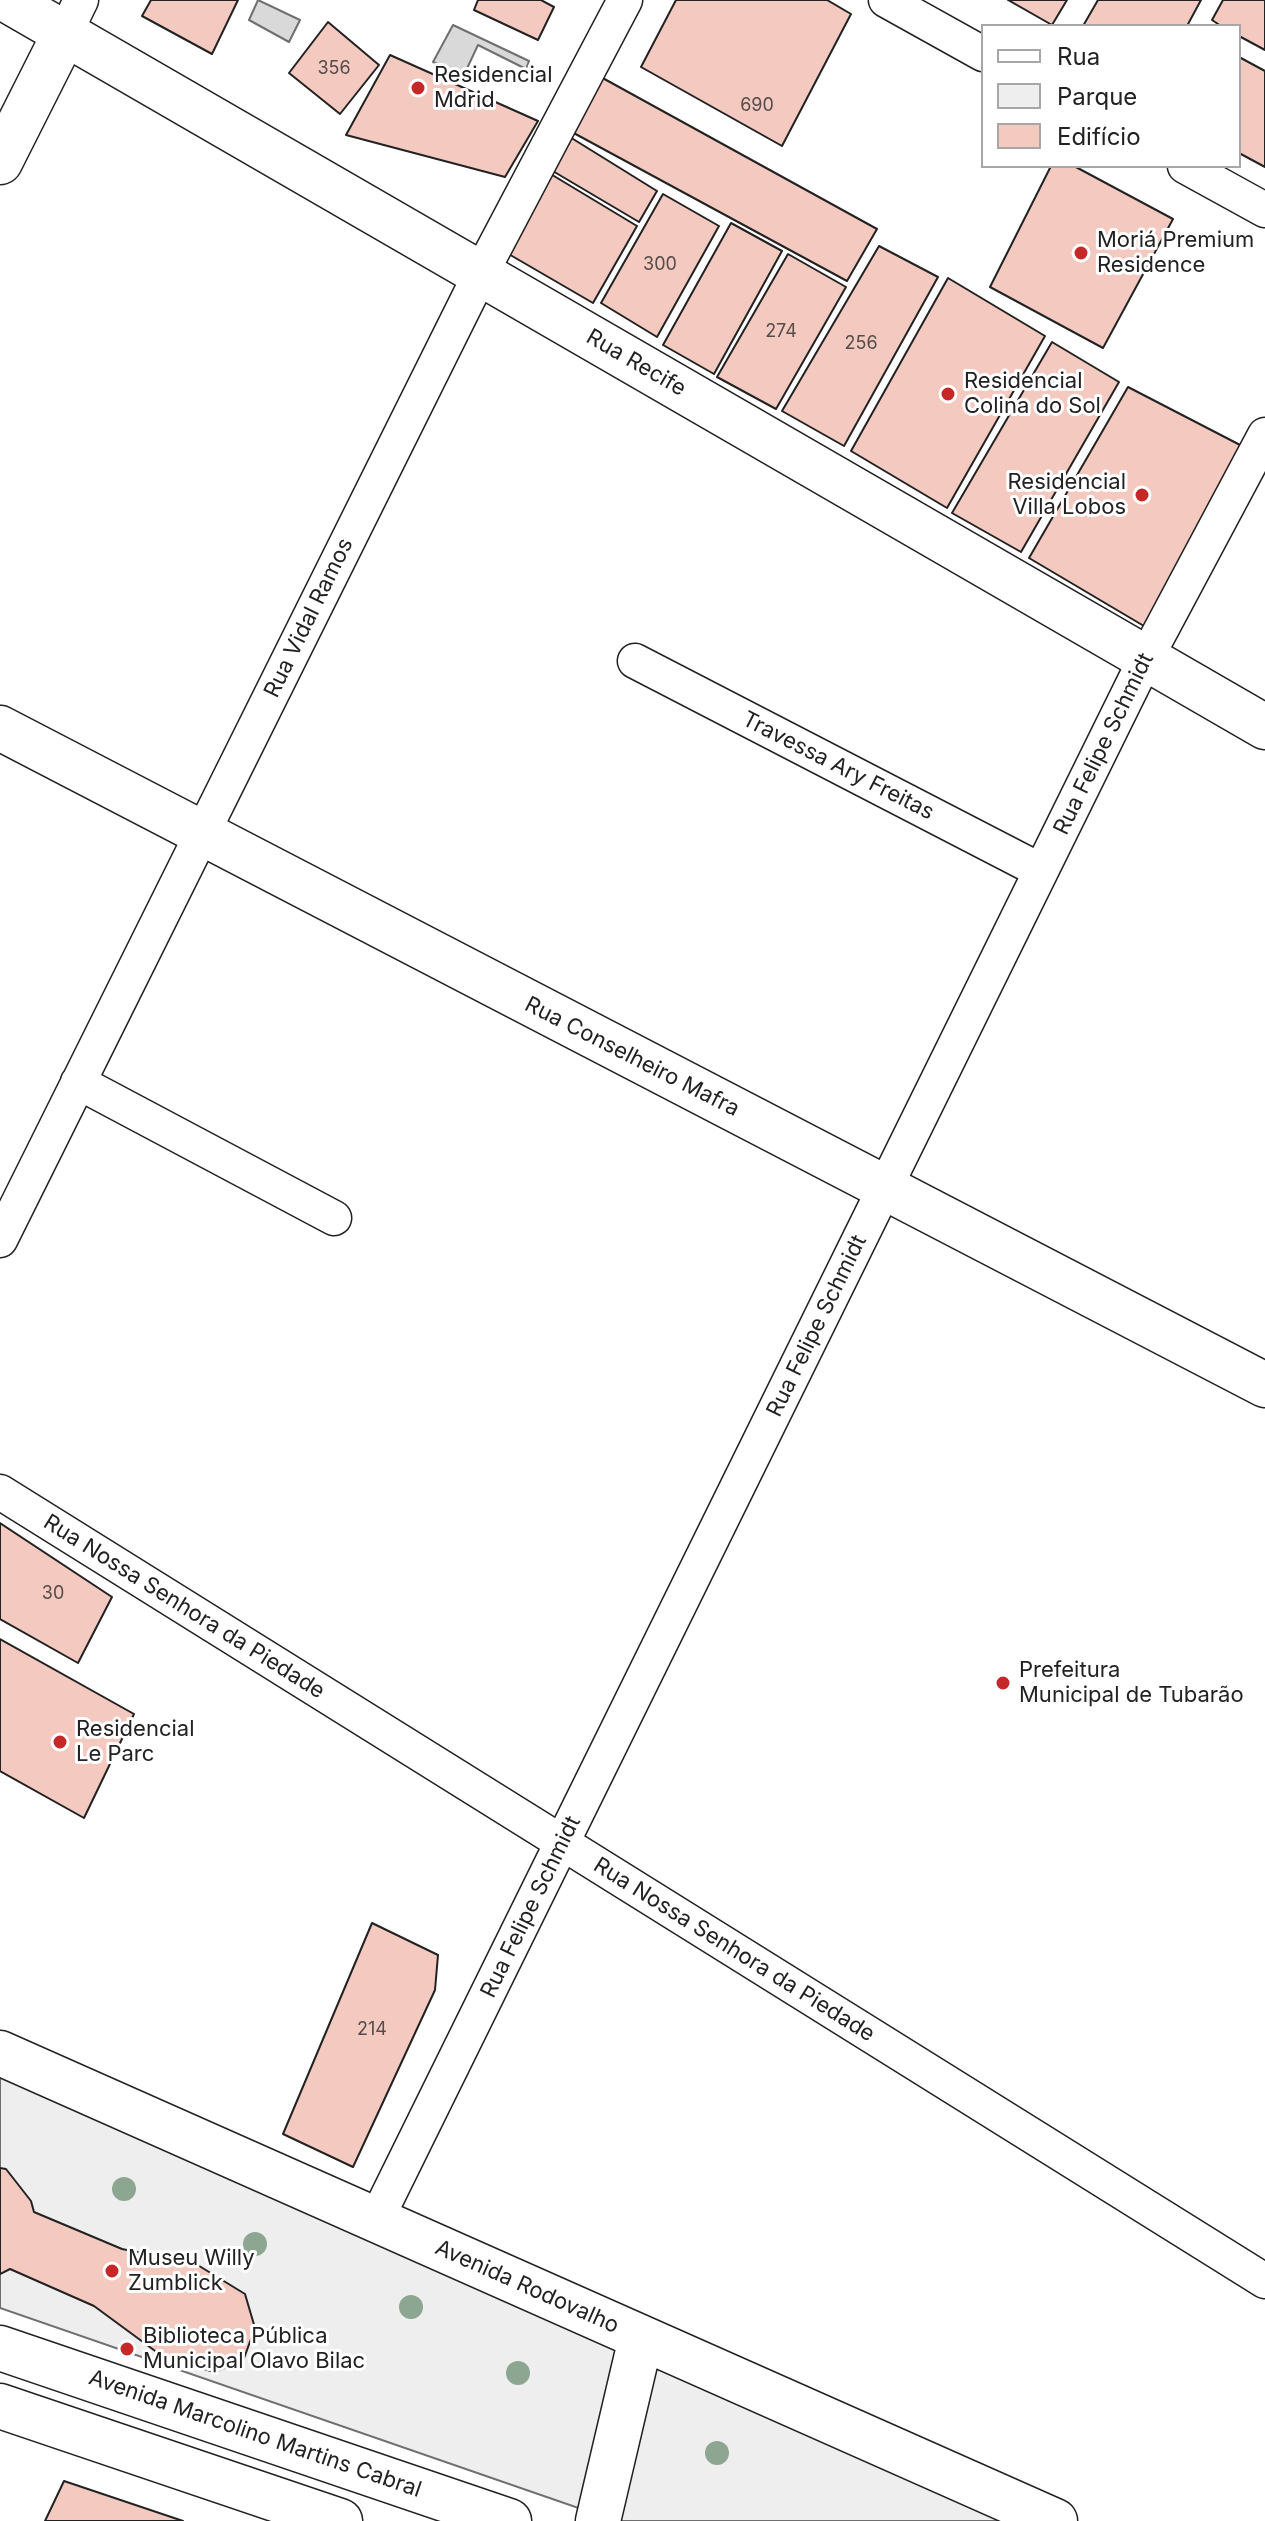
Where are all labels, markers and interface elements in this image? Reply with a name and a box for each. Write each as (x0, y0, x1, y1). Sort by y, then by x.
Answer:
legend (981, 24, 1241, 168)
text: Rua (1057, 42, 1100, 71)
house number: 356 (317, 58, 351, 80)
place label: Residencial Mdrid (434, 62, 552, 114)
marker: Residencial Mdrid (409, 79, 427, 97)
text: Parque (1057, 82, 1137, 111)
house number: 690 (740, 95, 774, 117)
text: Edifício (1057, 122, 1141, 151)
place label: Moriá Premium Residence (1097, 227, 1254, 278)
marker: Moriá Premium Residence (1072, 244, 1090, 262)
house number: 300 (643, 254, 677, 276)
house number: 274 (765, 321, 797, 343)
street label: Rua Recife (582, 324, 690, 402)
house number: 256 (844, 333, 878, 355)
place label: Residencial Colina do Sol (964, 368, 1101, 420)
marker: Residencial Colina do Sol (939, 385, 957, 403)
place label: Residencial Villa Lobos (1008, 469, 1126, 520)
marker: Residencial Villa Lobos (1133, 486, 1151, 504)
street label: Rua Vidal Ramos (259, 534, 359, 702)
street label: Rua Felipe Schmidt (1049, 649, 1159, 839)
street label: Travessa Ary Freitas (738, 706, 938, 826)
street label: Rua Conselheiro Mafra (520, 991, 744, 1123)
street label: Rua Felipe Schmidt (762, 1231, 872, 1421)
street label: Rua Nossa Senhora da Piedade (39, 1509, 329, 1705)
house number: 30 (42, 1583, 64, 1605)
place label: Prefeitura Municipal de Tubarão (1019, 1657, 1244, 1708)
marker: Prefeitura Municipal de Tubarão (994, 1674, 1012, 1692)
place label: Residencial Le Parc (76, 1716, 194, 1768)
marker: Residencial Le Parc (51, 1733, 69, 1751)
street label: Rua Felipe Schmidt (476, 1812, 586, 2002)
street label: Rua Nossa Senhora da Piedade (589, 1852, 879, 2048)
house number: 214 (357, 2019, 387, 2041)
street label: Avenida Rodovalho (431, 2235, 623, 2339)
place label: Museu Willy Zumblick (128, 2245, 255, 2296)
marker: Museu Willy Zumblick (103, 2262, 121, 2280)
place label: Biblioteca Pública Municipal Olavo Bilac (143, 2323, 365, 2374)
marker: Biblioteca Pública Municipal Olavo Bilac (118, 2340, 136, 2358)
street label: Avenida Marcolino Martins Cabral (85, 2365, 425, 2503)

